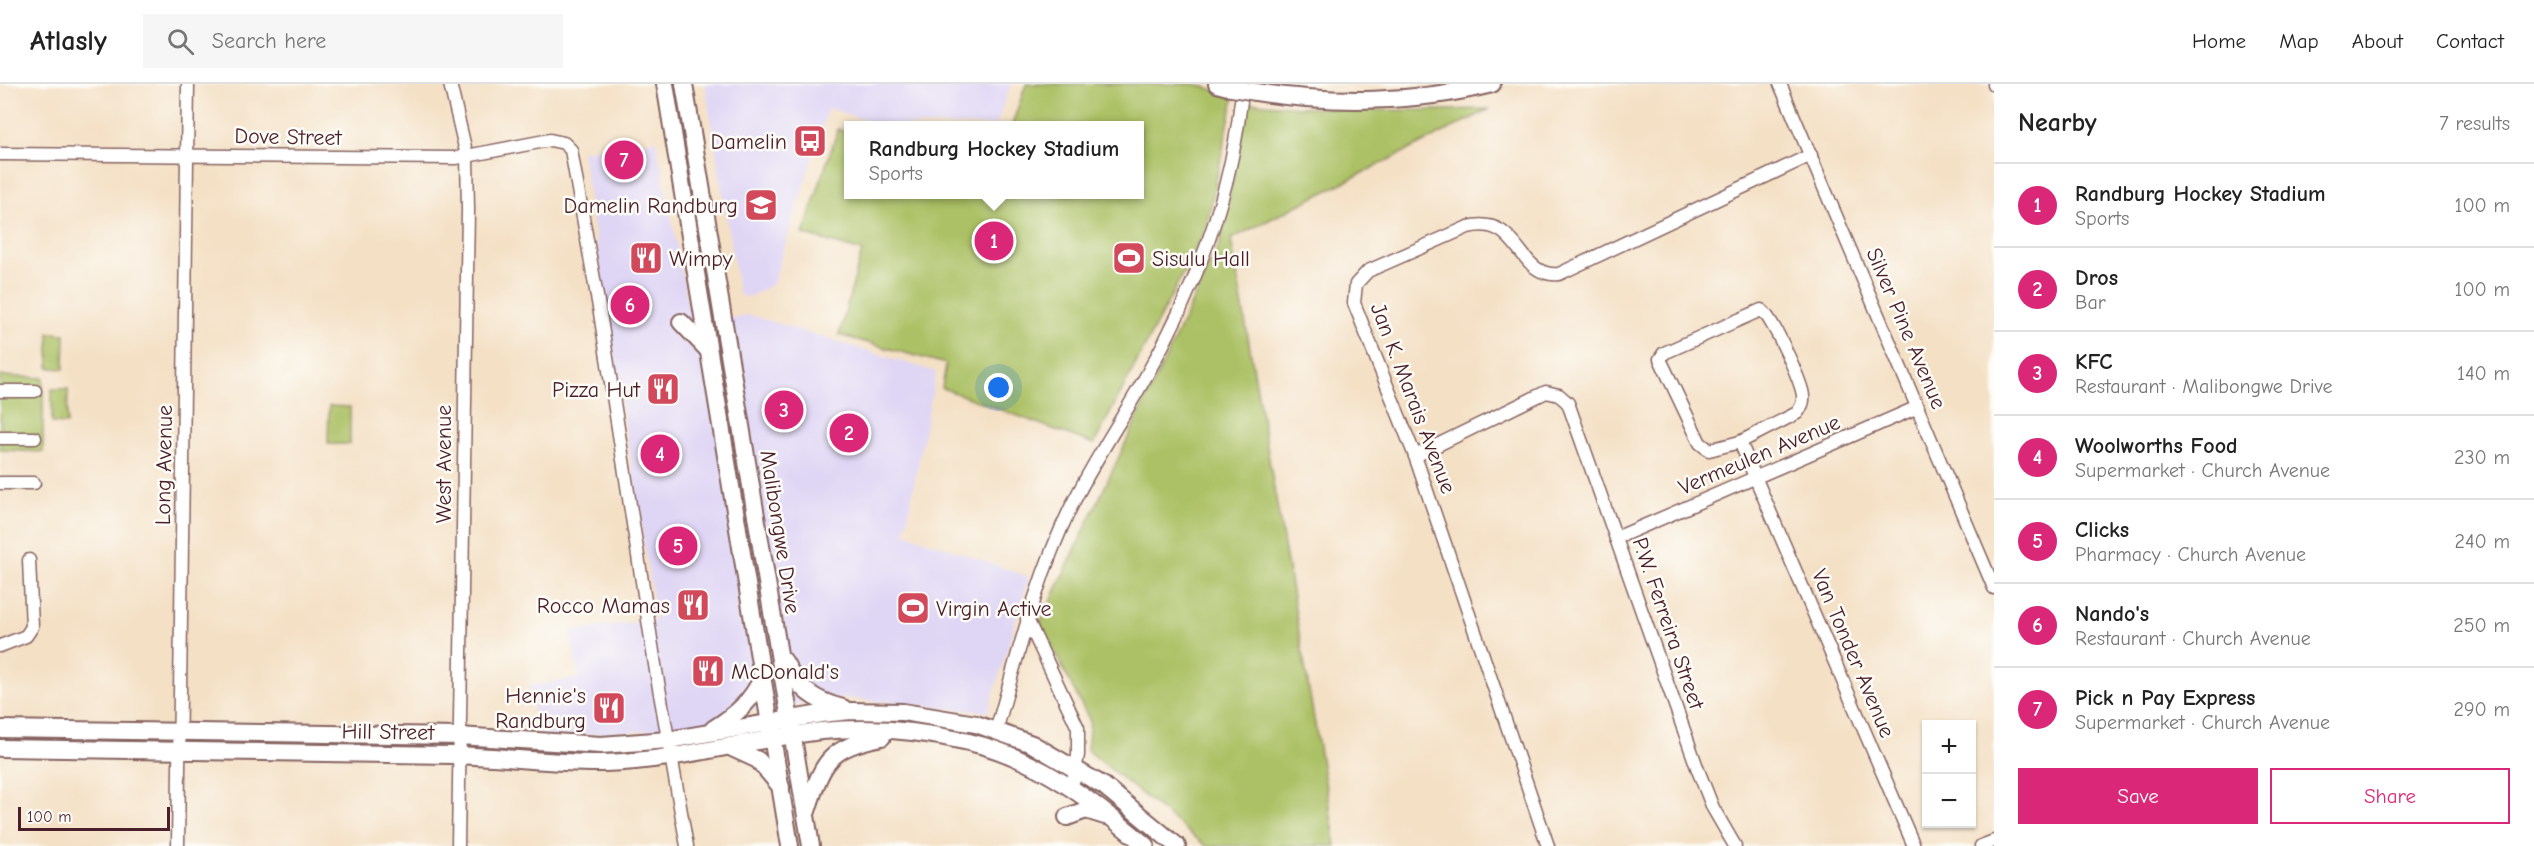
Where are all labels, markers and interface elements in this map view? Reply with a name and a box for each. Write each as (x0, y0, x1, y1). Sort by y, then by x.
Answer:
search box (143, 14, 563, 68)
text: Atlasly (30, 25, 107, 57)
icon: search (164, 25, 197, 58)
text: Search here (212, 28, 326, 54)
text: Home (2192, 29, 2246, 53)
text: Map (2279, 29, 2319, 53)
text: About (2352, 29, 2403, 53)
text: Contact (2436, 29, 2504, 53)
text: Nearby (2018, 108, 2097, 138)
text: 7 results (2439, 112, 2510, 135)
popup (844, 121, 1144, 199)
street label: Dove Street (234, 123, 343, 151)
bus stop icon: Damelin (792, 123, 828, 159)
place label: Damelin (711, 129, 787, 155)
text: Randburg Hockey Stadium (869, 136, 1119, 162)
pin: 7 (604, 138, 644, 182)
text: Sports (869, 162, 923, 185)
text: Randburg Hockey Stadium (2075, 181, 2326, 207)
school or university icon: Damelin Randburg (743, 187, 779, 223)
place label: Damelin Randburg (563, 193, 738, 219)
text: 1 (2034, 194, 2041, 217)
text: 100 m (2455, 194, 2510, 217)
text: Sports (2075, 207, 2129, 230)
pin: 1 (974, 218, 1014, 264)
restaurant icon: Wimpy (628, 240, 664, 276)
sports icon: Sisulu Hall (1111, 240, 1147, 276)
street label: Silver Pine Avenue (1860, 244, 1952, 413)
place label: Wimpy (669, 246, 733, 272)
place label: Sisulu Hall (1152, 246, 1250, 272)
text: Dros (2075, 265, 2118, 291)
text: 2 (2033, 278, 2042, 301)
text: 100 m (2455, 278, 2510, 301)
pin: 6 (610, 282, 650, 328)
text: Bar (2075, 291, 2106, 314)
street label: Jan K. Marais Avenue (1365, 299, 1461, 497)
text: KFC (2075, 349, 2113, 375)
text: 3 (2033, 362, 2042, 385)
text: 140 m (2457, 362, 2510, 385)
restaurant icon: Pizza Hut (645, 371, 681, 407)
your location (984, 373, 1013, 402)
text: Restaurant · Malibongwe Drive (2075, 375, 2333, 398)
place label: Pizza Hut (552, 377, 641, 403)
pin: 3 (764, 388, 804, 432)
street label: Long Avenue (150, 405, 178, 525)
street label: West Avenue (431, 405, 457, 523)
street label: Vermeulen Avenue (1675, 409, 1844, 501)
pin: 2 (830, 410, 868, 456)
pin: 4 (640, 432, 680, 476)
text: Woolworths Food (2075, 433, 2238, 459)
text: 4 (2033, 446, 2042, 469)
text: 230 m (2454, 446, 2510, 469)
street label: Malibongwe Drive (754, 448, 806, 616)
text: Supermarket · Church Avenue (2075, 459, 2330, 482)
text: Clicks (2075, 517, 2129, 543)
pin: 5 (658, 524, 698, 568)
text: 5 (2032, 530, 2043, 553)
text: 240 m (2455, 530, 2510, 553)
street label: P.W. Ferreira Street (1626, 534, 1710, 713)
text: Pharmacy · Church Avenue (2075, 543, 2306, 566)
street label: Van Tonder Avenue (1806, 565, 1900, 742)
restaurant icon: Rocco Mamas (675, 587, 711, 623)
sports icon: Virgin Active (895, 590, 931, 626)
place label: Rocco Mamas (537, 593, 670, 619)
place label: Virgin Active (936, 596, 1051, 622)
text: Nando's (2075, 601, 2149, 627)
text: 6 (2032, 614, 2043, 637)
text: 250 m (2453, 614, 2510, 637)
text: Restaurant · Church Avenue (2075, 627, 2311, 650)
restaurant icon: McDonald's (690, 653, 726, 689)
place label: McDonald's (731, 659, 839, 685)
place label: Hennie's Randburg (495, 683, 586, 734)
text: Pick n Pay Express (2075, 685, 2255, 711)
restaurant icon: Hennie's Randburg (591, 690, 627, 726)
text: 7 (2033, 698, 2042, 721)
text: 290 m (2454, 698, 2510, 721)
text: Supermarket · Church Avenue (2075, 711, 2330, 734)
street label: Hill Street (341, 718, 435, 746)
map controls (1922, 720, 1976, 828)
button: + (1922, 720, 1976, 774)
button: Save (2018, 768, 2258, 824)
button: Share (2270, 768, 2510, 824)
button: − (1922, 774, 1976, 828)
scale bar (18, 804, 170, 832)
text: 100 m (27, 808, 71, 826)

